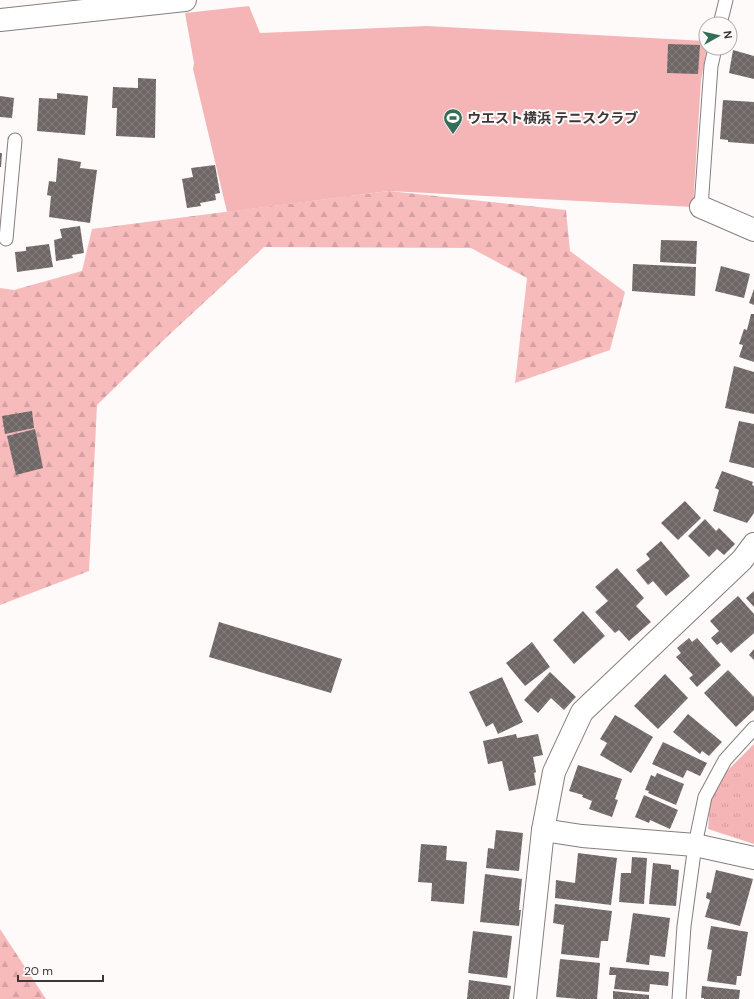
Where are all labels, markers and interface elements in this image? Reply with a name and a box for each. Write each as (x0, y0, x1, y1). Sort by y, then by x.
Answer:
north arrow (698, 16, 738, 56)
text: N (720, 30, 735, 40)
sports icon: ウエスト横浜 テニスクラブ (442, 107, 464, 135)
place label: ウエスト横浜 テニスクラブ (467, 109, 638, 127)
scale bar (18, 957, 103, 983)
text: 20 m (24, 963, 53, 979)

